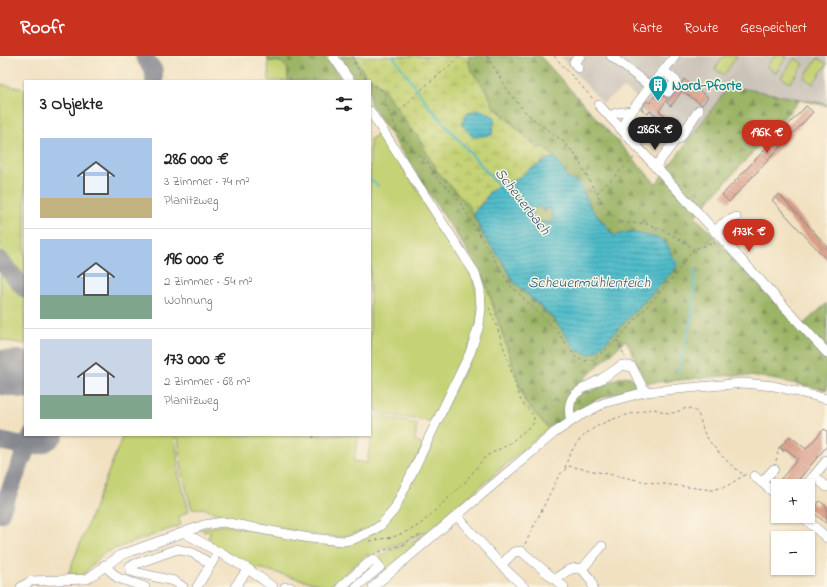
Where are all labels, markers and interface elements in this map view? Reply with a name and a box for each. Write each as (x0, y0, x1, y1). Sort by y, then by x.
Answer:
text: Roofr (20, 15, 64, 42)
text: Karte (633, 18, 662, 39)
text: Route (684, 18, 718, 39)
text: Gespeichert (740, 18, 807, 39)
building icon: Nord-Pforte (647, 74, 669, 102)
place label: Nord-Pforte (672, 76, 742, 97)
text: 3 Objekte (40, 92, 103, 117)
icon: filters (333, 93, 355, 115)
pin: 286K € (622, 117, 688, 151)
text: 286K € (637, 120, 673, 139)
pin: 196K € (734, 120, 800, 154)
text: 196K € (751, 123, 783, 142)
text: 286 000 € (164, 147, 229, 172)
icon: home (72, 154, 120, 202)
water label: Scheuerbach (489, 163, 556, 241)
text: 3 Zimmer · 74 m² (164, 172, 250, 191)
text: Planitzweg (164, 191, 219, 210)
pin: 173K € (716, 219, 782, 253)
text: 173K € (732, 222, 766, 241)
text: 196 000 € (164, 247, 224, 272)
icon: home (72, 255, 120, 303)
text: 2 Zimmer · 54 m² (164, 272, 253, 291)
water label: Scheuermühlenteich (528, 272, 651, 294)
text: Wohnung (164, 291, 213, 310)
text: 173 000 € (164, 347, 226, 372)
icon: home (72, 355, 120, 403)
text: 2 Zimmer · 68 m² (164, 372, 251, 391)
text: Planitzweg (164, 391, 219, 410)
map controls (771, 479, 815, 575)
button: + (771, 479, 815, 523)
button: − (771, 531, 815, 575)

